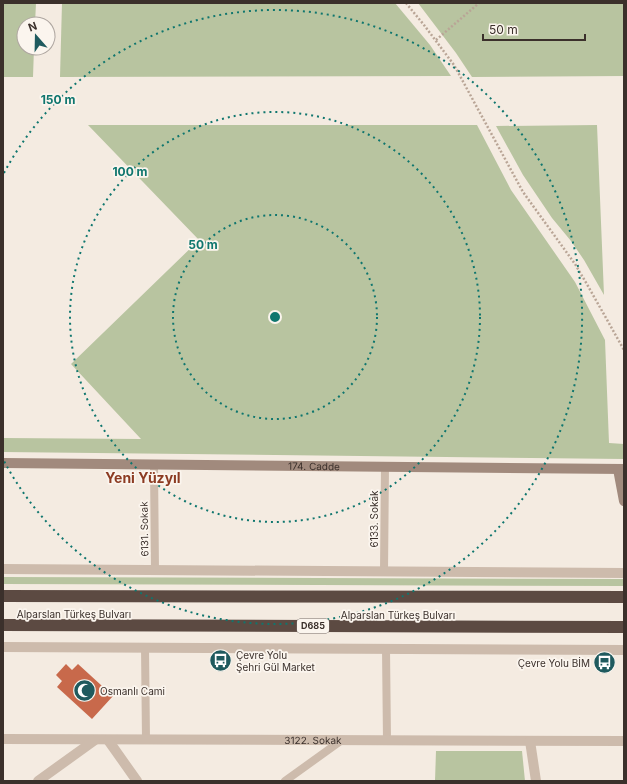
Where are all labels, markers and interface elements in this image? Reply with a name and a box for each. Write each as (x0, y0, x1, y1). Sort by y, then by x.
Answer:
north arrow (16, 16, 56, 56)
scale bar (483, 16, 585, 42)
text: N (26, 19, 39, 35)
text: 50 m (489, 22, 518, 37)
text: 150 m (41, 92, 75, 107)
text: 100 m (112, 164, 148, 179)
text: 50 m (188, 237, 218, 252)
centre of rings (268, 310, 282, 324)
street label: 174. Cadde (288, 460, 340, 472)
district label: Yeni Yüzyıl (105, 469, 181, 486)
street label: 6133. Sokak (368, 490, 380, 548)
street label: 6131. Sokak (138, 501, 150, 557)
street label: Alparslan Türkeş Bulvarı (17, 608, 131, 620)
street label: Alparslan Türkeş Bulvarı (341, 609, 455, 621)
road number: D685 (297, 619, 329, 633)
bus stop icon: Çevre Yolu Şehri Gül Market (207, 648, 233, 674)
place label: Çevre Yolu Şehri Gül Market (236, 649, 316, 673)
bus stop icon: Çevre Yolu BİM (592, 650, 618, 676)
place label: Çevre Yolu BİM (518, 656, 590, 669)
mosque icon: Osmanlı Cami (72, 678, 98, 704)
place label: Osmanlı Cami (100, 685, 165, 697)
street label: 3122. Sokak (284, 734, 342, 746)

